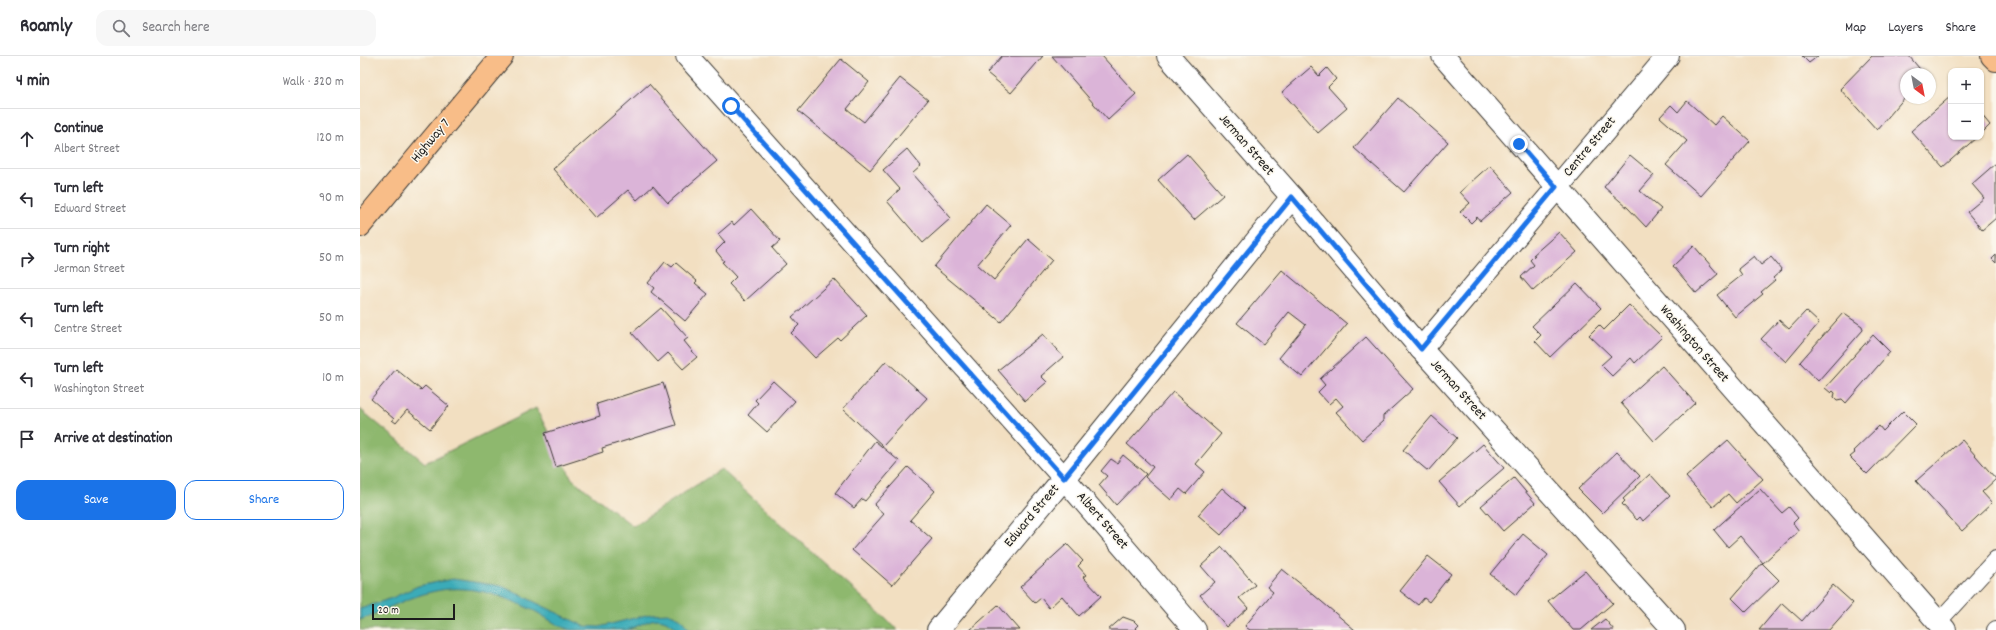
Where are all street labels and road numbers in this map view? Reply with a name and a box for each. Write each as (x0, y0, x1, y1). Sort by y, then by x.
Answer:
street label: Jerman Street (1213, 110, 1279, 180)
street label: Centre Street (1559, 112, 1621, 182)
street label: Highway 7 (407, 115, 455, 167)
street label: Washington Street (1655, 301, 1733, 387)
street label: Jerman Street (1425, 355, 1491, 425)
street label: Edward Street (999, 480, 1065, 552)
street label: Albert Street (1071, 488, 1133, 554)

